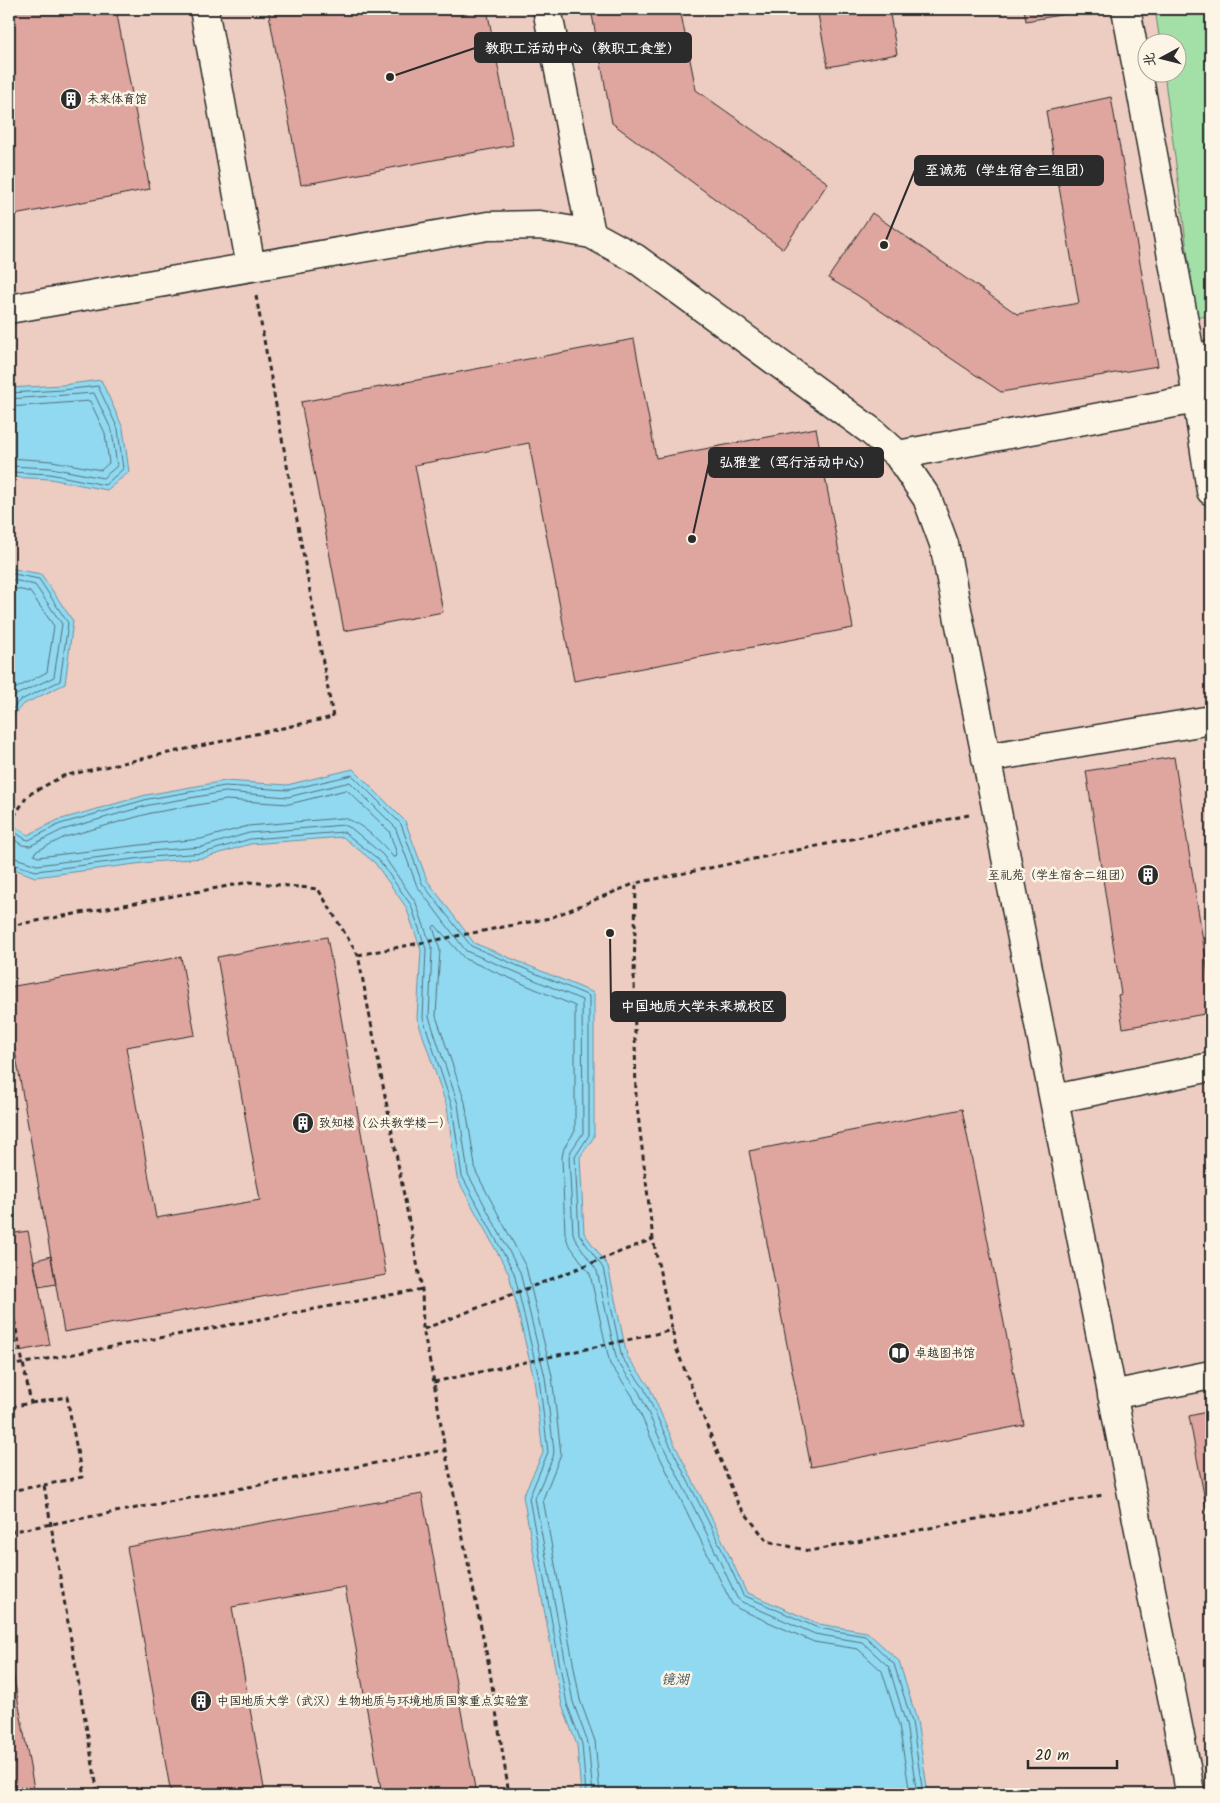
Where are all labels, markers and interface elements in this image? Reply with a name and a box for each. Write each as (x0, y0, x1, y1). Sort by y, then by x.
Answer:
north arrow (1138, 32, 1188, 82)
callout: 教职工活动中心（教职工食堂） (475, 33, 691, 62)
text: 教职工活动中心（教职工食堂） (485, 38, 681, 60)
text: 北 (1138, 51, 1162, 68)
building icon: 未来体育馆 (59, 87, 83, 111)
place label: 未来体育馆 (87, 90, 147, 109)
callout: 至诚苑（学生宿舍三组团） (915, 156, 1103, 185)
text: 至诚苑（学生宿舍三组团） (925, 160, 1093, 182)
callout: 弘雅堂（笃行活动中心） (709, 448, 883, 477)
text: 弘雅堂（笃行活动中心） (719, 452, 873, 474)
building icon: 至礼苑（学生宿舍二组团） (1136, 863, 1160, 887)
place label: 至礼苑（学生宿舍二组团） (988, 866, 1132, 885)
callout: 中国地质大学未来城校区 (611, 992, 785, 1021)
text: 中国地质大学未来城校区 (621, 996, 775, 1018)
building icon: 致知楼（公共教学楼一） (291, 1111, 315, 1135)
place label: 致知楼（公共教学楼一） (319, 1114, 451, 1133)
library icon: 卓越图书馆 (887, 1341, 911, 1365)
place label: 卓越图书馆 (915, 1344, 975, 1363)
water label: 镜湖 (661, 1669, 691, 1691)
building icon: 中国地质大学（武汉）生物地质与环境地质国家重点实验室 (189, 1689, 213, 1713)
place label: 中国地质大学（武汉）生物地质与环境地质国家重点实验室 (217, 1692, 529, 1711)
scale bar (1028, 1738, 1116, 1770)
text: 20 m (1035, 1744, 1069, 1768)

